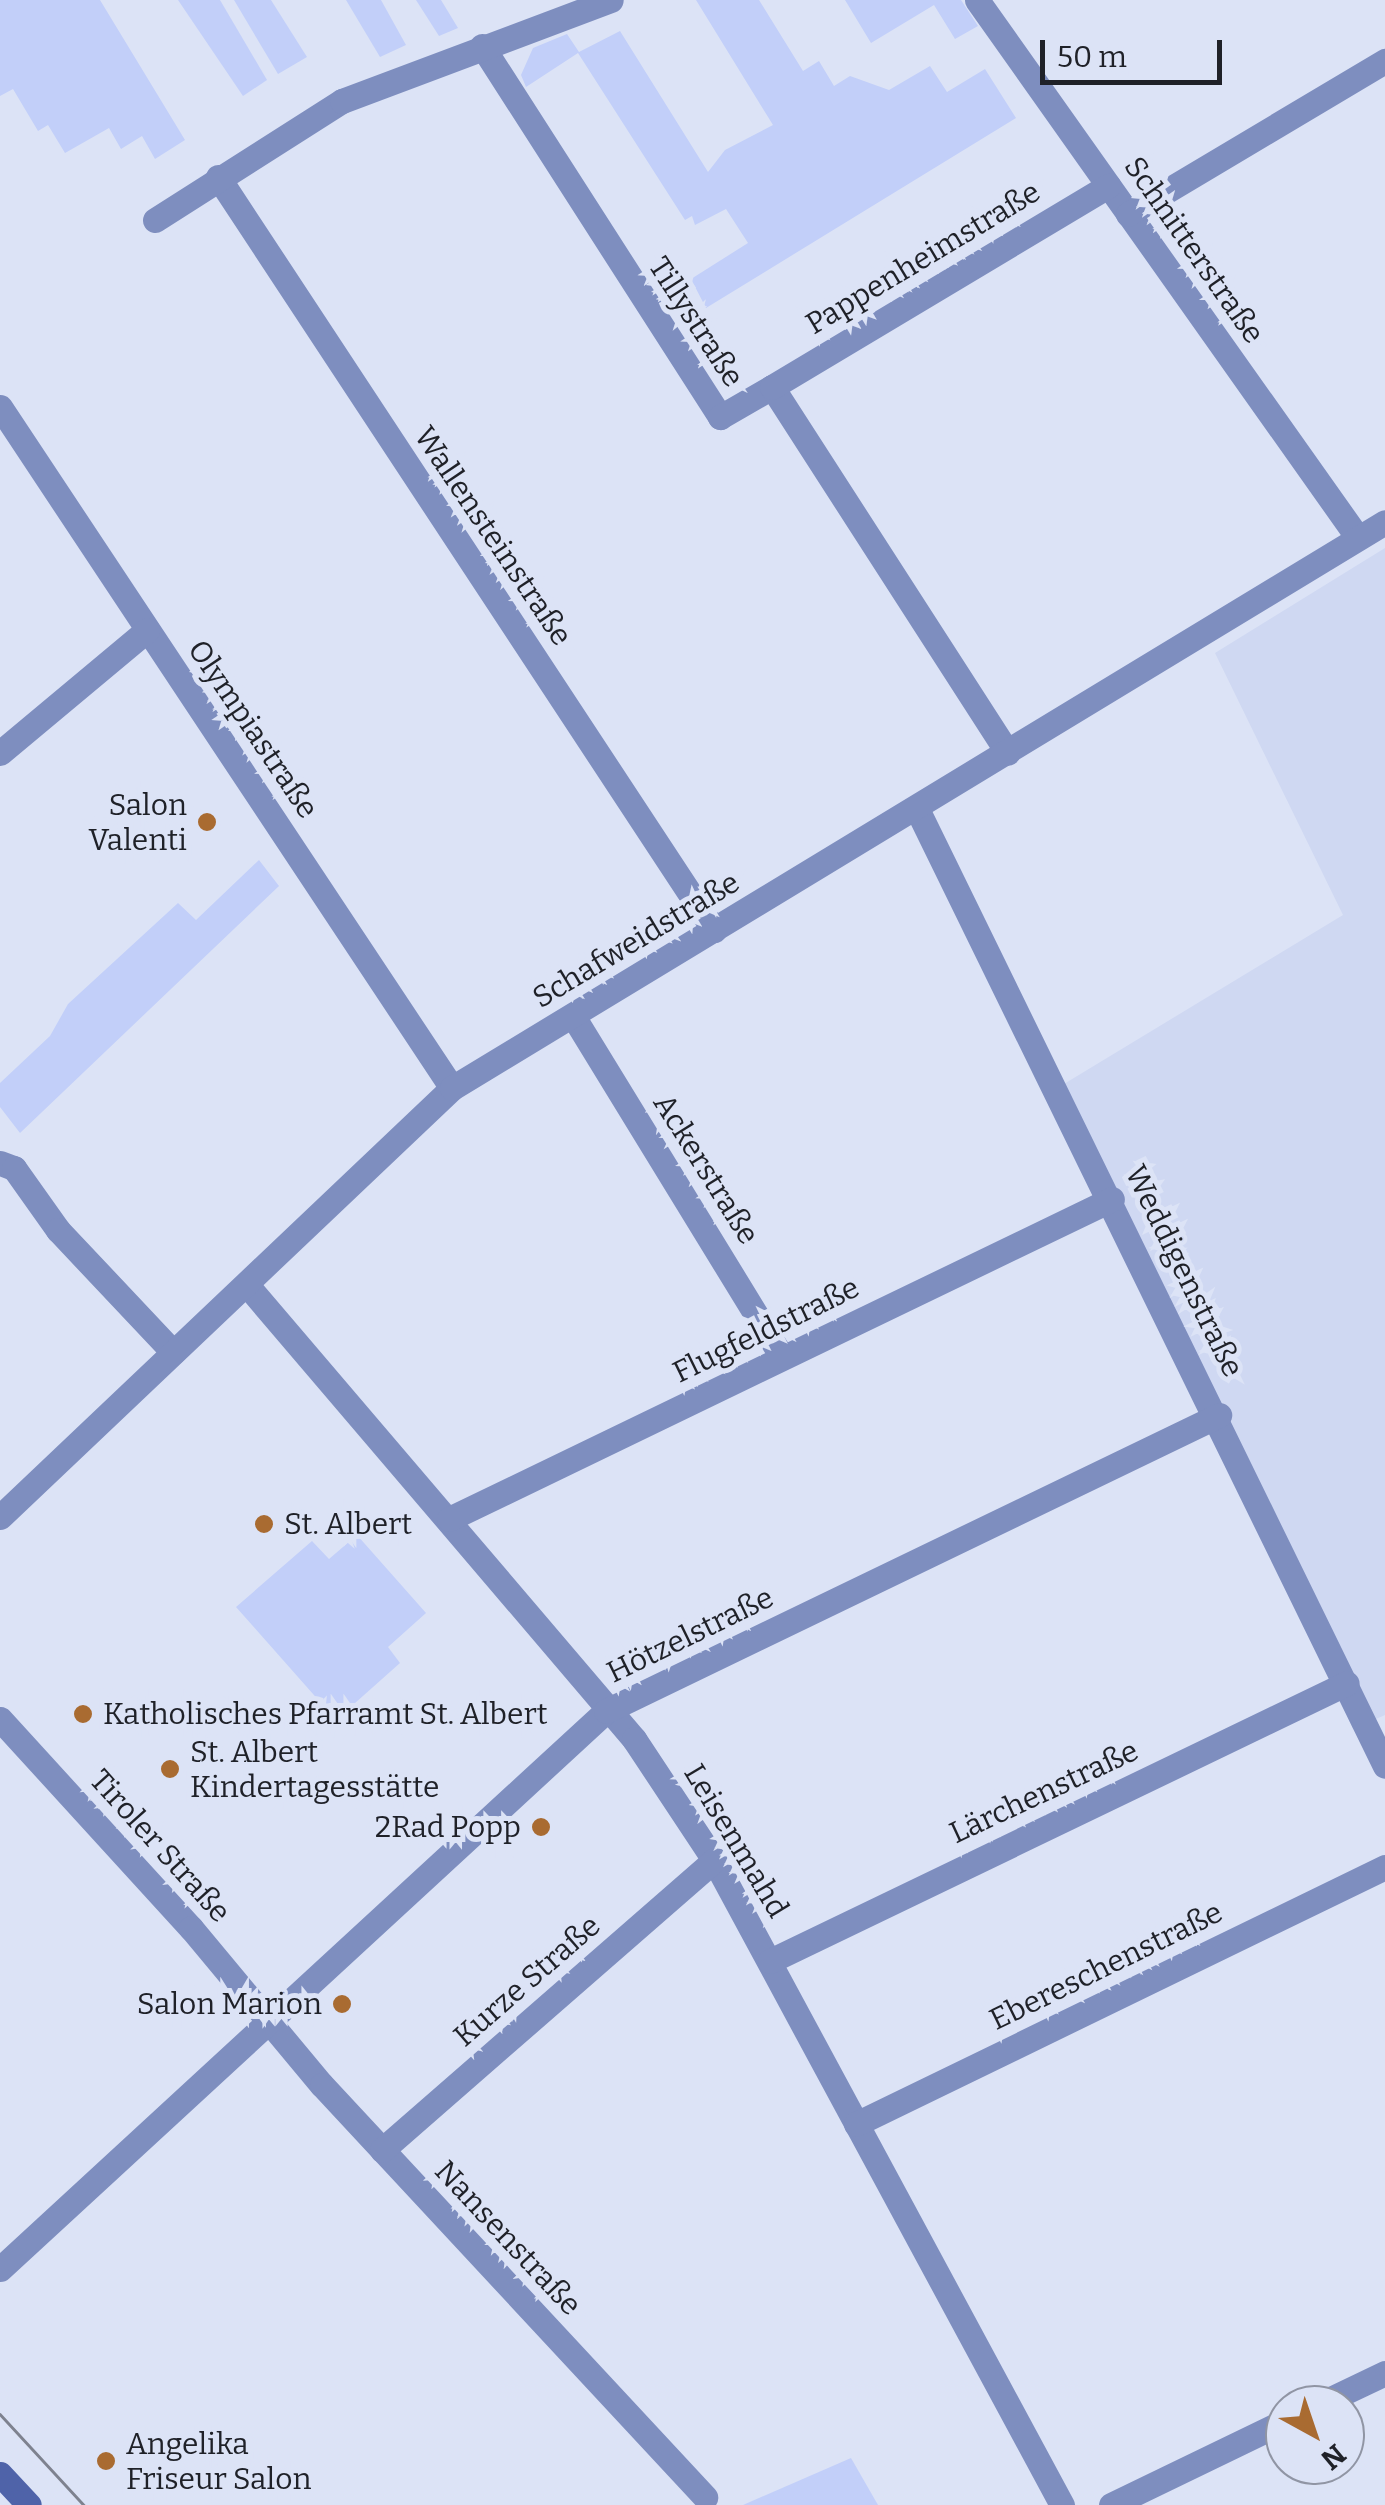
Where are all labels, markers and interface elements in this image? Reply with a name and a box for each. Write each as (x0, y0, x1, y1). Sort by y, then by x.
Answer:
scale bar (1045, 20, 1228, 82)
text: 50 m (1057, 39, 1127, 75)
street label: Schnitterstraße (1116, 150, 1272, 350)
street label: Pappenheimstraße (799, 174, 1047, 342)
street label: Tillystraße (641, 250, 751, 394)
street label: Wallensteinstraße (407, 420, 579, 652)
street label: Olympiastraße (180, 633, 326, 825)
place label: Salon Valenti (88, 787, 187, 858)
marker: Salon Valenti (196, 811, 218, 833)
street label: Schafweidstraße (526, 864, 746, 1016)
street label: Ackerstraße (646, 1087, 766, 1251)
street label: Weddigenstraße (1117, 1159, 1251, 1383)
street label: Flugfeldstraße (667, 1269, 865, 1391)
place label: St. Albert (284, 1506, 412, 1542)
marker: St. Albert (253, 1513, 275, 1535)
street label: Hötzelstraße (601, 1579, 779, 1691)
place label: Katholisches Pfarramt St. Albert (103, 1696, 548, 1732)
marker: Katholisches Pfarramt St. Albert (72, 1703, 94, 1725)
street label: Lärchenstraße (944, 1733, 1144, 1851)
place label: St. Albert Kindertagesstätte (190, 1734, 439, 1804)
marker: St. Albert Kindertagesstätte (159, 1758, 181, 1780)
street label: Leisenmahd (676, 1758, 796, 1924)
street label: Tiroler Straße (82, 1762, 238, 1930)
place label: 2Rad Popp (375, 1809, 521, 1845)
marker: 2Rad Popp (530, 1816, 552, 1838)
street label: Ebereschenstraße (984, 1894, 1228, 2038)
street label: Kurze Straße (447, 1908, 607, 2054)
place label: Salon Marion (137, 1986, 322, 2022)
marker: Salon Marion (331, 1993, 353, 2015)
street label: Nansenstraße (427, 2153, 589, 2323)
north arrow (1265, 2385, 1365, 2485)
place label: Angelika Friseur Salon (126, 2426, 311, 2496)
text: N (1314, 2437, 1352, 2476)
marker: Angelika Friseur Salon (95, 2450, 117, 2472)

